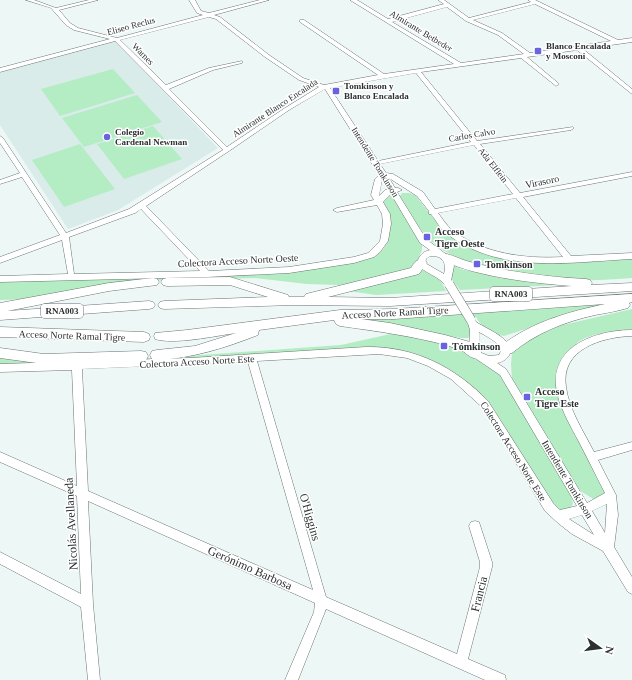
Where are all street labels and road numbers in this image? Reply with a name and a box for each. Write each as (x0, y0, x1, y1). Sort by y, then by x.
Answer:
street label: Almirante Betbeder (388, 8, 454, 54)
street label: Eliseo Reclus (106, 15, 157, 37)
street label: Warnes (130, 41, 156, 67)
street label: Almirante Blanco Encalada (231, 77, 319, 139)
street label: Intendente Tomkinson (349, 125, 401, 199)
street label: Carlos Calvo (448, 126, 497, 144)
street label: Ada Elflein (476, 145, 510, 185)
street label: Virasoro (524, 173, 560, 190)
street label: Colectora Acceso Norte Oeste (177, 252, 299, 269)
road number: RNA003 (490, 287, 532, 301)
road number: RNA003 (41, 304, 83, 318)
street label: Acceso Norte Ramal Tigre (341, 304, 449, 321)
street label: Acceso Norte Ramal Tigre (18, 328, 126, 343)
street label: Colectora Acceso Norte Este (139, 353, 255, 370)
street label: Colectora Acceso Norte Este (478, 399, 549, 504)
street label: Intendente Tomkinson (540, 438, 595, 520)
street label: Nicolás Avellaneda (62, 477, 80, 571)
street label: O'Higgins (297, 492, 324, 543)
street label: Gerónimo Barbosa (206, 543, 295, 593)
street label: Francia (468, 574, 490, 613)

